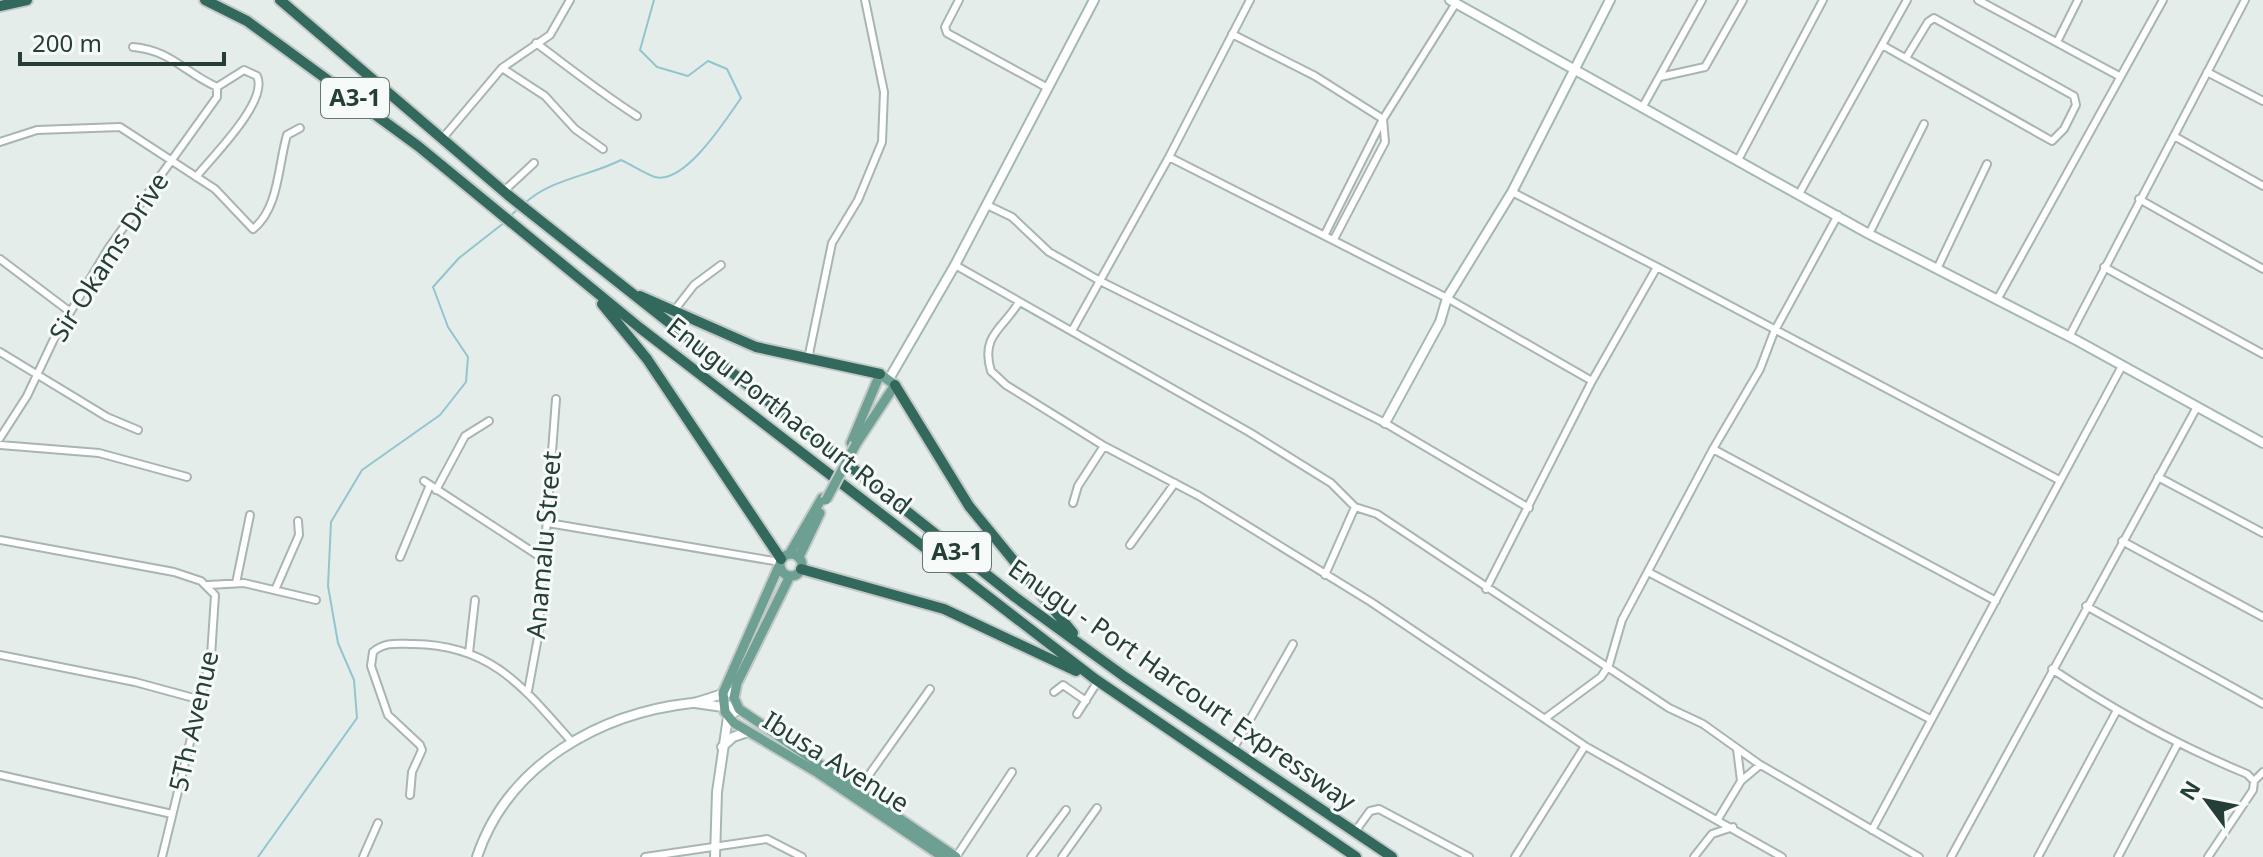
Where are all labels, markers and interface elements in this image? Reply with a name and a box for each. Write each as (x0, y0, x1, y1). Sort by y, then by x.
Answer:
scale bar (20, 16, 224, 66)
text: 200 m (32, 26, 102, 59)
road number: A3-1 (321, 78, 389, 118)
street label: Sir Okams Drive (40, 165, 176, 348)
street label: Enugu Porthacourt Road (660, 308, 919, 522)
street label: Anamalu Street (517, 450, 569, 640)
road number: A3-1 (923, 532, 991, 572)
street label: Enugu - Port Harcourt Expressway (1002, 550, 1364, 819)
street label: 5Th Avenue (159, 647, 227, 795)
street label: Ibusa Avenue (757, 702, 916, 820)
north arrow (2167, 761, 2247, 841)
text: N (2172, 774, 2207, 805)

